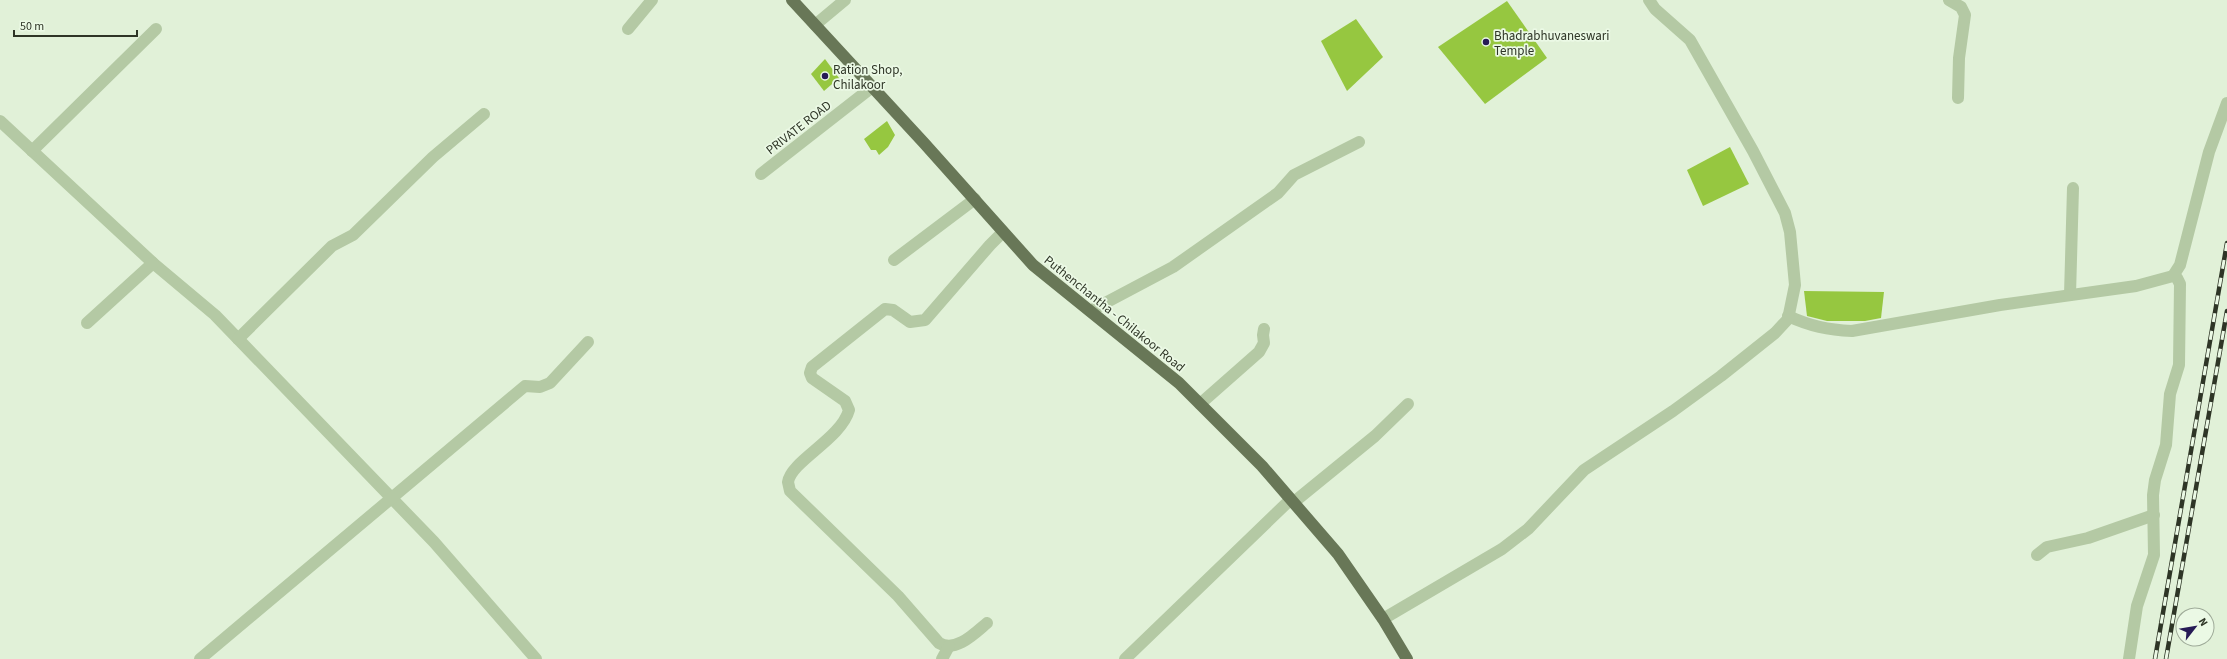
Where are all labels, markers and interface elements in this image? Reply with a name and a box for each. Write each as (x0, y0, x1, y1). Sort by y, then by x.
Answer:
scale bar (14, 12, 137, 38)
text: 50 m (20, 18, 44, 35)
place label: Bhadrabhuvaneswari Temple (1494, 27, 1609, 60)
marker: Bhadrabhuvaneswari Temple (1481, 37, 1491, 47)
place label: Ration Shop, Chilakoor (833, 61, 902, 94)
marker: Ration Shop, Chilakoor (820, 71, 830, 81)
street label: PRIVATE ROAD (762, 97, 835, 159)
street label: Puthenchantha - Chilakoor Road (1040, 251, 1189, 376)
north arrow (2175, 607, 2215, 647)
text: N (2195, 615, 2211, 629)

